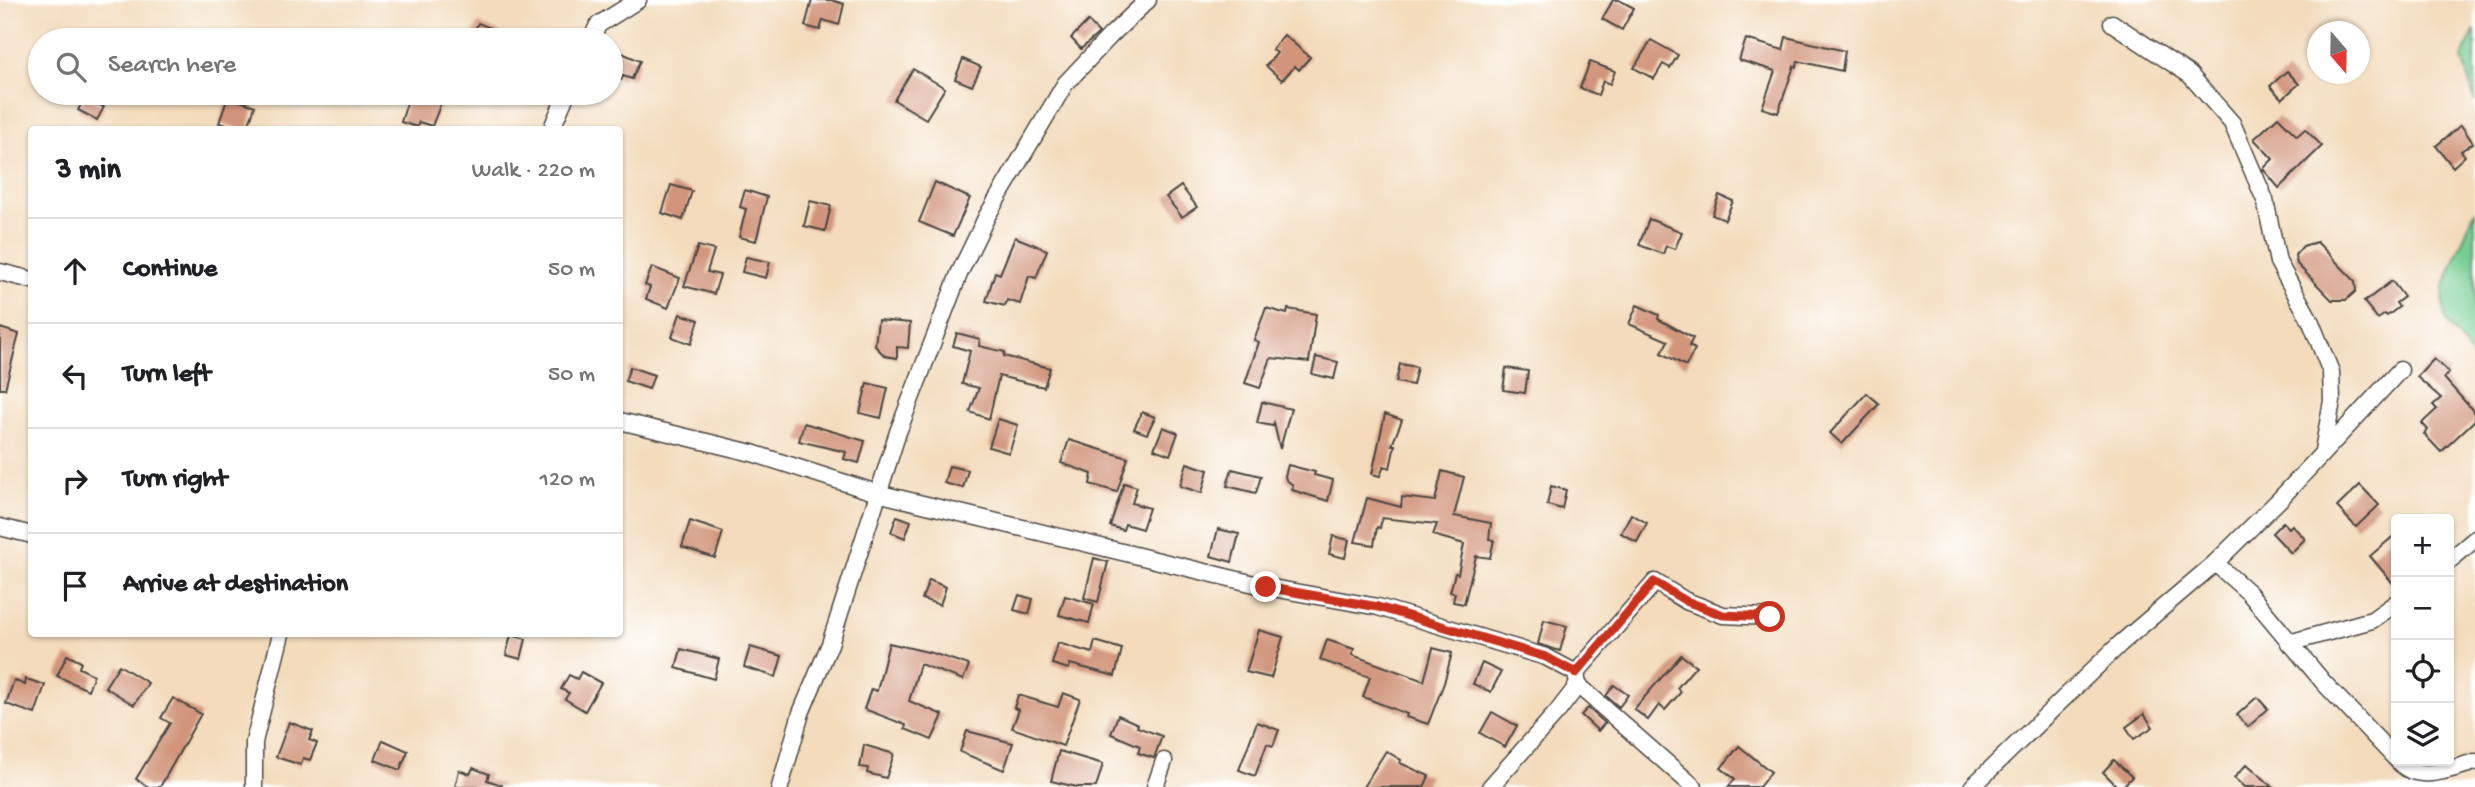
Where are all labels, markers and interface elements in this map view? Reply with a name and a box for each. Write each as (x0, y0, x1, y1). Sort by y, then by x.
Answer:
north arrow (2307, 21, 2370, 84)
search box (28, 28, 623, 105)
icon: search (52, 48, 90, 86)
text: Search here (108, 51, 236, 82)
text: 3 min (56, 154, 121, 189)
text: Walk · 220 m (472, 158, 595, 185)
icon: ahead (56, 252, 94, 290)
text: Continue (123, 255, 217, 286)
text: 50 m (548, 257, 595, 284)
icon: left (56, 357, 94, 395)
text: Turn left (123, 360, 211, 391)
text: 50 m (548, 362, 595, 389)
icon: right (56, 462, 94, 500)
text: Turn right (123, 465, 227, 496)
text: 120 m (540, 467, 595, 494)
map controls (2391, 514, 2454, 766)
button: + (2391, 514, 2454, 577)
icon: arrive (56, 567, 94, 605)
text: Arrive at destination (123, 570, 348, 601)
route end (1250, 571, 1281, 602)
button: − (2391, 577, 2454, 640)
route start (1754, 601, 1785, 632)
button: locate (2391, 640, 2454, 703)
button: layers (2391, 703, 2454, 766)

